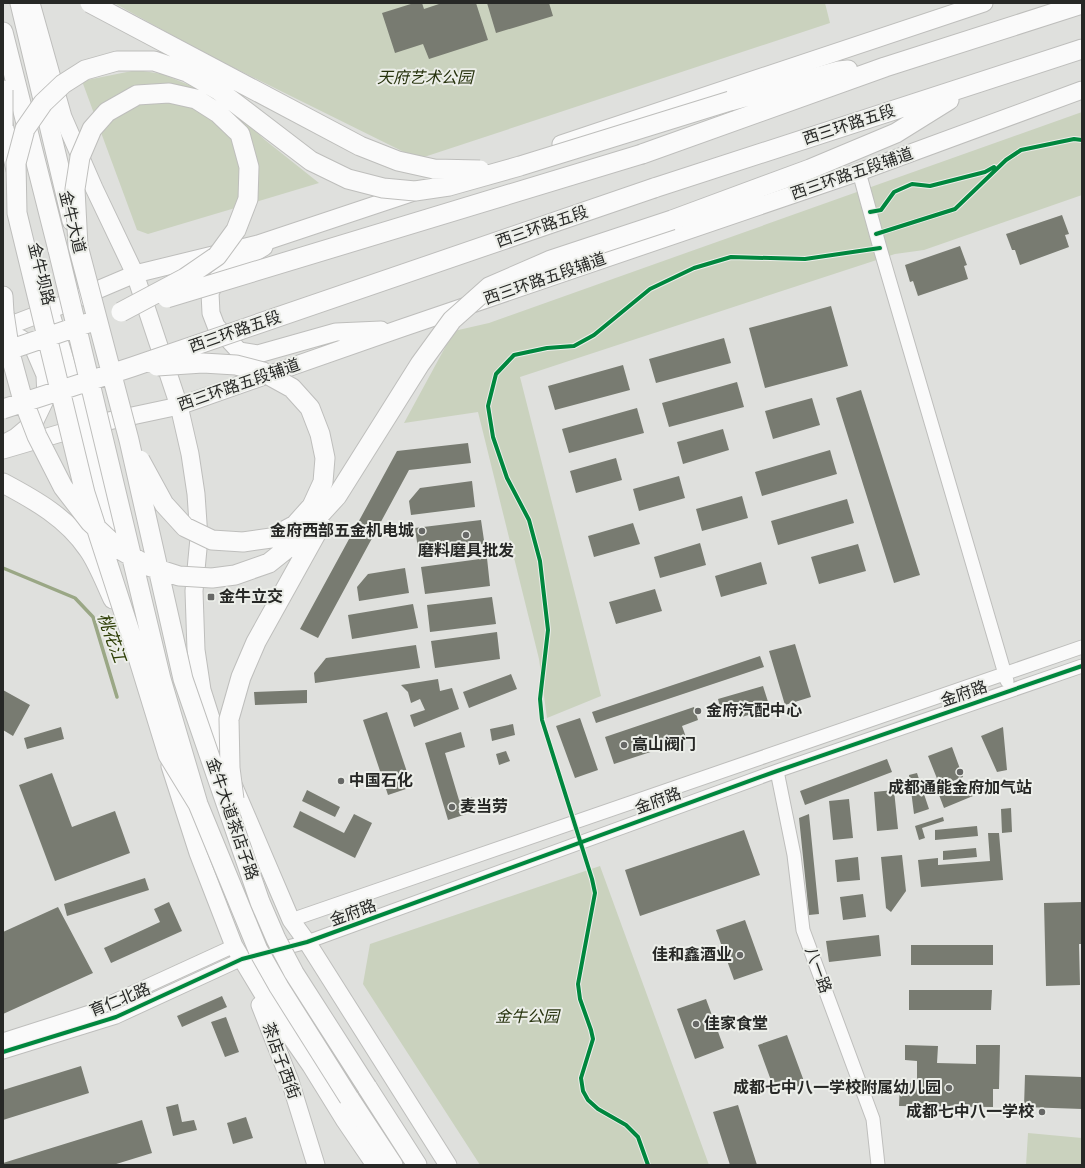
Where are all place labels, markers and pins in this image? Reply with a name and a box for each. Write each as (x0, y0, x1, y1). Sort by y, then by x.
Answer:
place label: 金府西部五金机电城 (270, 519, 414, 543)
marker: 金府西部五金机电城 (417, 526, 427, 536)
marker: 磨料磨具批发 (461, 530, 471, 540)
place label: 磨料磨具批发 (418, 539, 514, 563)
place label: 金牛立交 (219, 585, 283, 609)
marker: 金牛立交 (206, 592, 216, 602)
place label: 金府汽配中心 (706, 699, 802, 723)
marker: 金府汽配中心 (693, 706, 703, 716)
place label: 高山阀门 (632, 733, 696, 757)
marker: 高山阀门 (619, 740, 629, 750)
marker: 成都通能金府加气站 (955, 767, 965, 777)
place label: 中国石化 (349, 769, 413, 793)
marker: 中国石化 (336, 776, 346, 786)
place label: 成都通能金府加气站 (888, 776, 1032, 800)
place label: 麦当劳 (460, 795, 508, 819)
marker: 麦当劳 (447, 802, 457, 812)
place label: 佳和鑫酒业 (652, 943, 732, 967)
marker: 佳和鑫酒业 (735, 950, 745, 960)
place label: 佳家食堂 (704, 1012, 768, 1036)
marker: 佳家食堂 (691, 1019, 701, 1029)
place label: 成都七中八一学校附属幼儿园 (733, 1076, 941, 1100)
marker: 成都七中八一学校附属幼儿园 (944, 1083, 954, 1093)
place label: 成都七中八一学校 (906, 1100, 1035, 1124)
marker: 成都七中八一学校 (1037, 1107, 1047, 1117)

